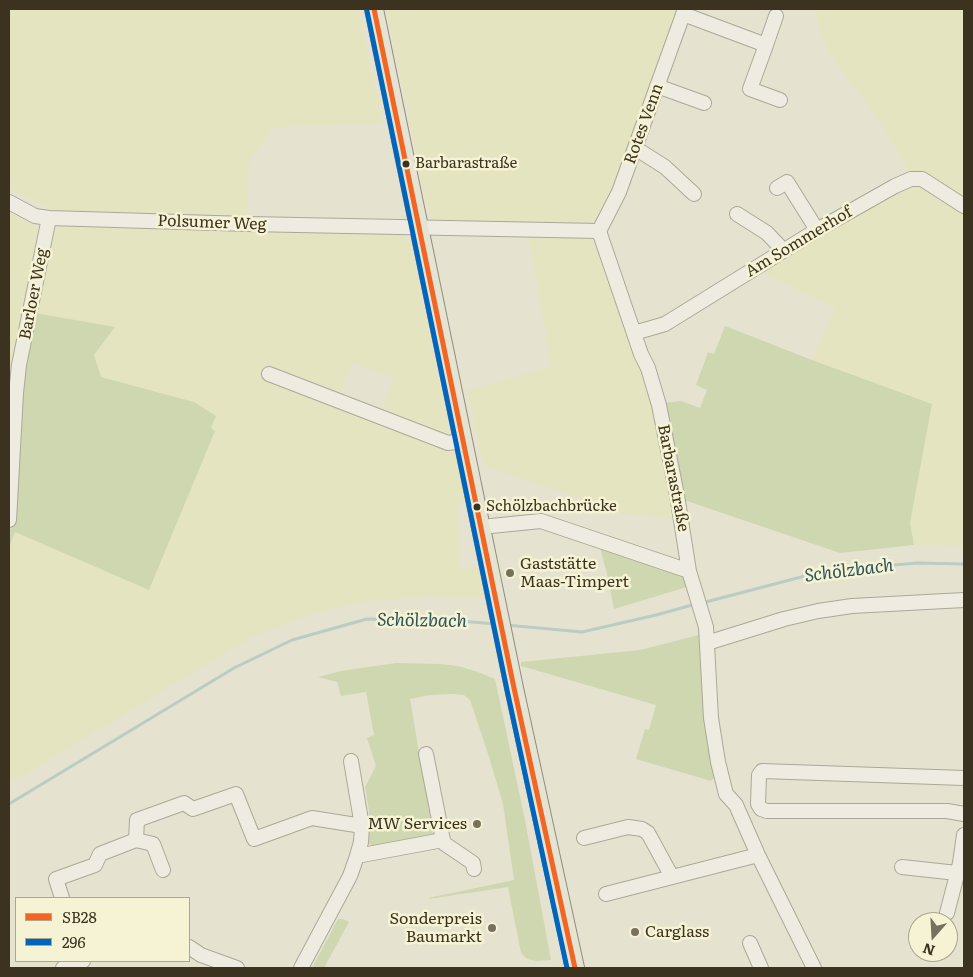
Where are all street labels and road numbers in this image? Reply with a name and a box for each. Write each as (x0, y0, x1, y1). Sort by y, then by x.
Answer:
street label: Rotes Venn (621, 81, 667, 167)
street label: Am Sommerhof (742, 203, 856, 281)
street label: Polsumer Weg (157, 212, 267, 234)
street label: Barloer Weg (16, 247, 52, 341)
street label: Barbarastraße (653, 423, 693, 533)

